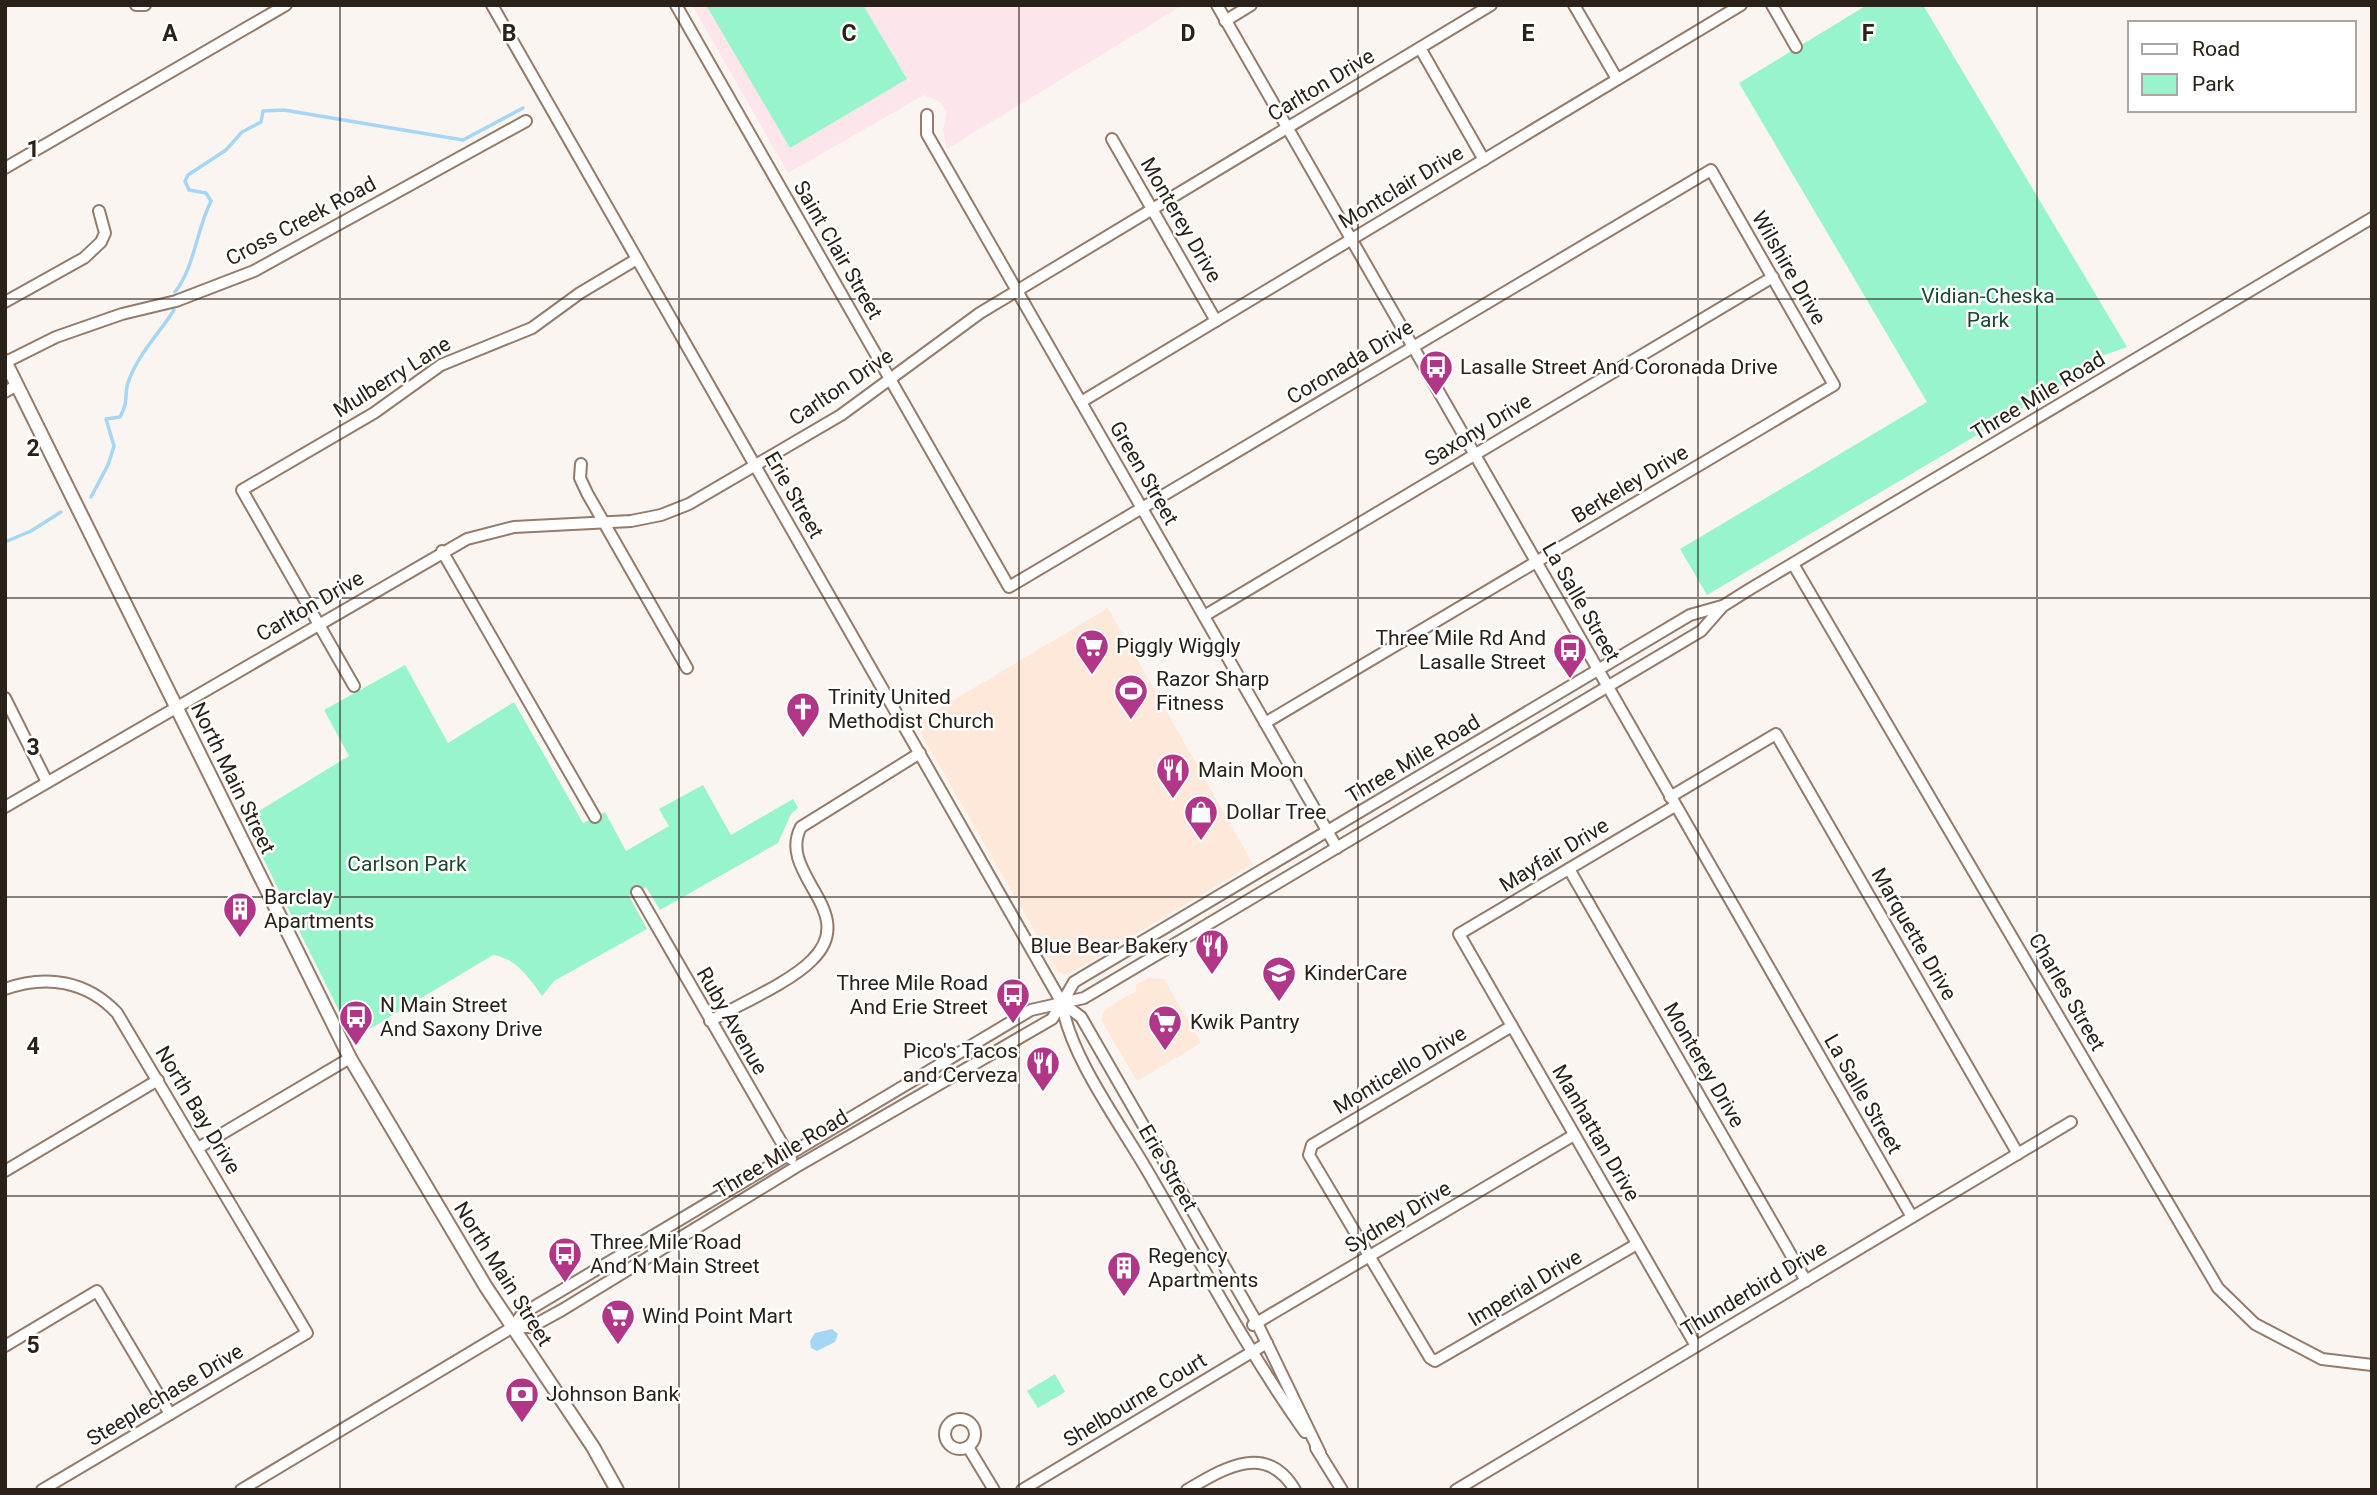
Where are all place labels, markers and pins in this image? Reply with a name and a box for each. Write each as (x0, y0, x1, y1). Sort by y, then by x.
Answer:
bus stop icon: Lasalle Street And Coronada Drive (1417, 348, 1455, 397)
place label: Lasalle Street And Coronada Drive (1460, 355, 1778, 379)
place label: Three Mile Rd And Lasalle Street (1375, 626, 1546, 674)
supermarket icon: Piggly Wiggly (1073, 627, 1111, 676)
bus stop icon: Three Mile Rd And Lasalle Street (1551, 631, 1589, 680)
place label: Piggly Wiggly (1116, 634, 1241, 658)
place label: Razor Sharp Fitness (1156, 667, 1269, 715)
sports icon: Razor Sharp Fitness (1112, 672, 1150, 721)
place label: Trinity United Methodist Church (828, 685, 994, 733)
church icon: Trinity United Methodist Church (784, 690, 822, 739)
restaurant icon: Main Moon (1154, 751, 1192, 800)
place label: Main Moon (1198, 758, 1304, 782)
shop icon: Dollar Tree (1182, 793, 1220, 842)
place label: Dollar Tree (1226, 800, 1326, 824)
place label: Barclay Apartments (264, 885, 374, 933)
building icon: Barclay Apartments (221, 890, 259, 939)
restaurant icon: Blue Bear Bakery (1193, 927, 1231, 976)
place label: Blue Bear Bakery (1031, 934, 1188, 958)
school or university icon: KinderCare (1260, 954, 1298, 1003)
place label: KinderCare (1304, 961, 1407, 985)
place label: Three Mile Road And Erie Street (836, 971, 988, 1019)
bus stop icon: Three Mile Road And Erie Street (994, 976, 1032, 1025)
place label: N Main Street And Saxony Drive (380, 993, 542, 1041)
bus stop icon: N Main Street And Saxony Drive (337, 998, 375, 1047)
supermarket icon: Kwik Pantry (1146, 1003, 1184, 1052)
place label: Kwik Pantry (1190, 1010, 1300, 1034)
place label: Pico's Tacos and Cerveza (903, 1039, 1018, 1087)
restaurant icon: Pico's Tacos and Cerveza (1024, 1044, 1062, 1093)
place label: Three Mile Road And N Main Street (590, 1230, 760, 1278)
bus stop icon: Three Mile Road And N Main Street (546, 1235, 584, 1284)
place label: Regency Apartments (1148, 1244, 1258, 1292)
building icon: Regency Apartments (1105, 1249, 1143, 1298)
supermarket icon: Wind Point Mart (599, 1297, 637, 1346)
place label: Wind Point Mart (642, 1304, 793, 1328)
bank icon: Johnson Bank (503, 1375, 541, 1424)
place label: Johnson Bank (546, 1382, 679, 1406)

